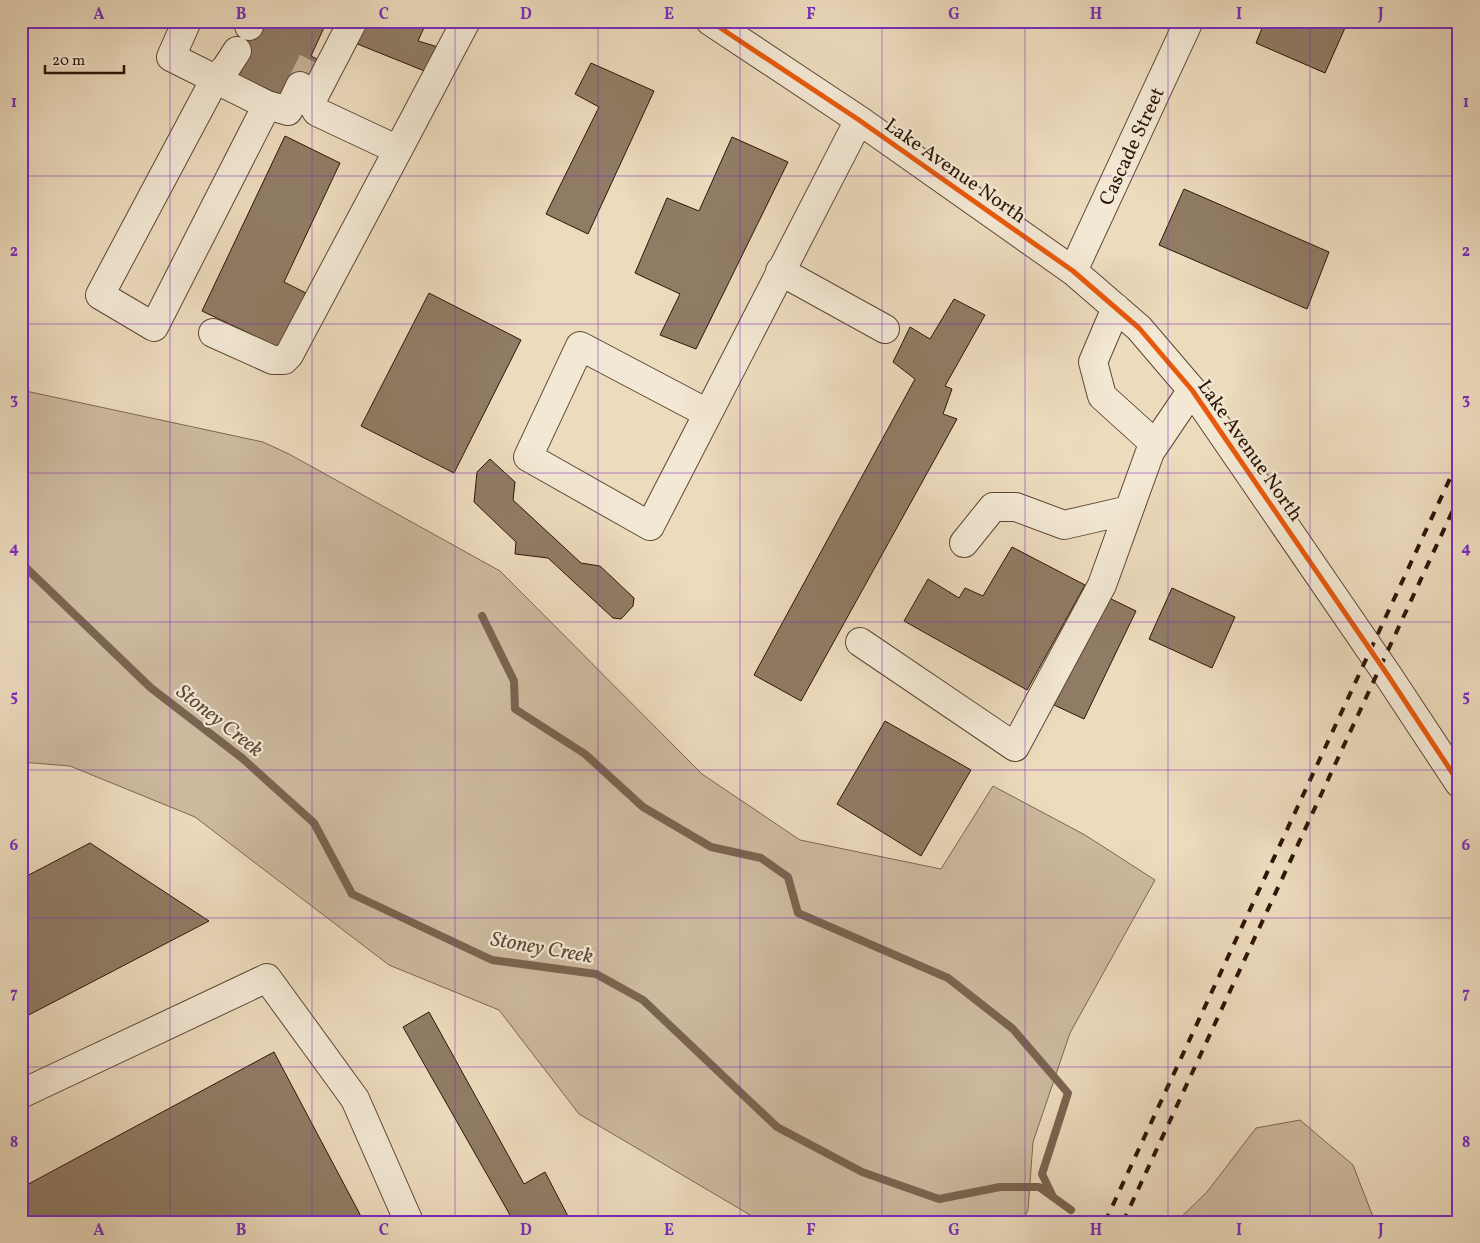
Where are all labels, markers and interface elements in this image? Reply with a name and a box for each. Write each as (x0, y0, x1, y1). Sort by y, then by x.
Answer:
text: A (93, 4, 105, 26)
text: B (236, 4, 247, 26)
text: C (379, 4, 389, 26)
text: D (520, 4, 532, 26)
text: E (664, 4, 674, 26)
text: F (806, 4, 816, 26)
text: G (948, 4, 960, 26)
text: H (1090, 4, 1102, 26)
text: I (1236, 4, 1242, 26)
text: J (1377, 4, 1384, 26)
scale bar (45, 42, 124, 74)
text: 20 m (52, 51, 85, 72)
street label: Cascade Street (1093, 83, 1172, 211)
text: 1 (11, 92, 17, 114)
text: 1 (1463, 92, 1469, 114)
street label: Lake Avenue North (878, 112, 1032, 231)
text: 2 (10, 241, 18, 263)
text: 2 (1462, 241, 1470, 263)
street label: Lake Avenue North (1190, 375, 1309, 528)
text: 3 (10, 389, 18, 411)
text: 3 (1462, 389, 1470, 411)
text: 4 (9, 538, 19, 560)
text: 4 (1461, 538, 1471, 560)
water label: Stoney Creek (169, 678, 269, 765)
text: 5 (10, 686, 18, 708)
text: 5 (1462, 686, 1470, 708)
text: 6 (10, 835, 19, 857)
text: 6 (1462, 835, 1471, 857)
water label: Stoney Creek (488, 925, 595, 972)
text: 7 (10, 983, 18, 1005)
text: 7 (1462, 983, 1470, 1005)
text: 8 (10, 1132, 18, 1154)
text: 8 (1462, 1132, 1470, 1154)
text: A (93, 1220, 105, 1242)
text: B (236, 1220, 247, 1242)
text: C (379, 1220, 389, 1242)
text: D (520, 1220, 532, 1242)
text: E (664, 1220, 674, 1242)
text: F (806, 1220, 816, 1242)
text: G (948, 1220, 960, 1242)
text: H (1090, 1220, 1102, 1242)
text: I (1236, 1220, 1242, 1242)
text: J (1377, 1220, 1384, 1242)

